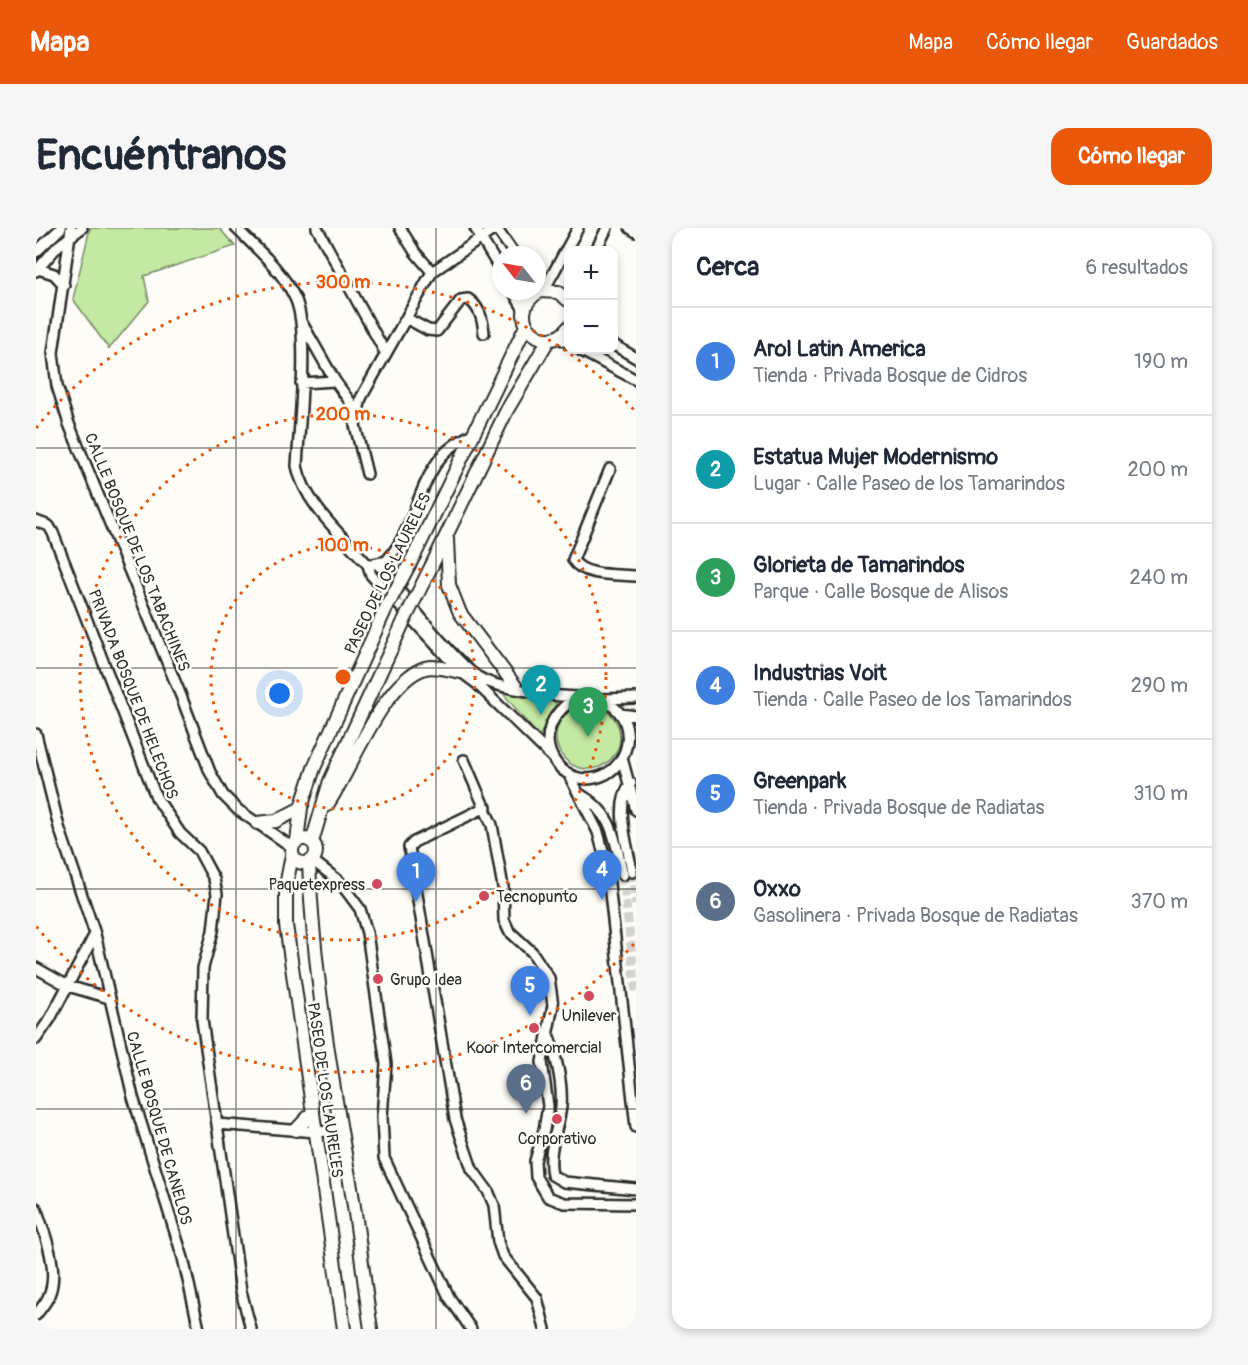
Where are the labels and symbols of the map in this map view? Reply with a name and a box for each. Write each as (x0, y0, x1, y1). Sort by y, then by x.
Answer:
north arrow (492, 246, 546, 300)
text: 300 m (316, 271, 370, 294)
text: 200 m (316, 403, 370, 426)
street label: CALLE BOSQUE DE LOS TABACHINES (80, 430, 194, 675)
street label: PASEO DE LOS LAURELES (340, 490, 436, 657)
text: 100 m (317, 534, 369, 557)
street label: PRIVADA BOSQUE DE HELECHOS (84, 587, 182, 802)
pin: 2 (522, 666, 560, 715)
centre of rings (333, 667, 353, 687)
your location (265, 679, 294, 708)
pin: 3 (568, 688, 608, 737)
pin: 4 (582, 850, 622, 900)
pin: 1 (396, 852, 436, 902)
place label: Paquetexpress (268, 875, 365, 895)
marker: Paquetexpress (370, 877, 384, 891)
place label: Tecnopunto (496, 887, 578, 907)
marker: Tecnopunto (477, 889, 491, 903)
pin: 5 (510, 966, 550, 1016)
place label: Grupo Idea (390, 970, 462, 990)
marker: Grupo Idea (371, 972, 385, 986)
marker: Unilever (582, 989, 596, 1003)
street label: PASEO DE LOS LAURELES (303, 1001, 347, 1179)
place label: Unilever (562, 1006, 617, 1026)
marker: Koor Intercomercial (527, 1021, 541, 1035)
street label: CALLE BOSQUE DE CANELOS (122, 1029, 196, 1227)
place label: Koor Intercomercial (466, 1038, 602, 1058)
pin: 6 (506, 1064, 546, 1114)
marker: Corporativo (550, 1112, 564, 1126)
place label: Corporativo (518, 1129, 597, 1149)

